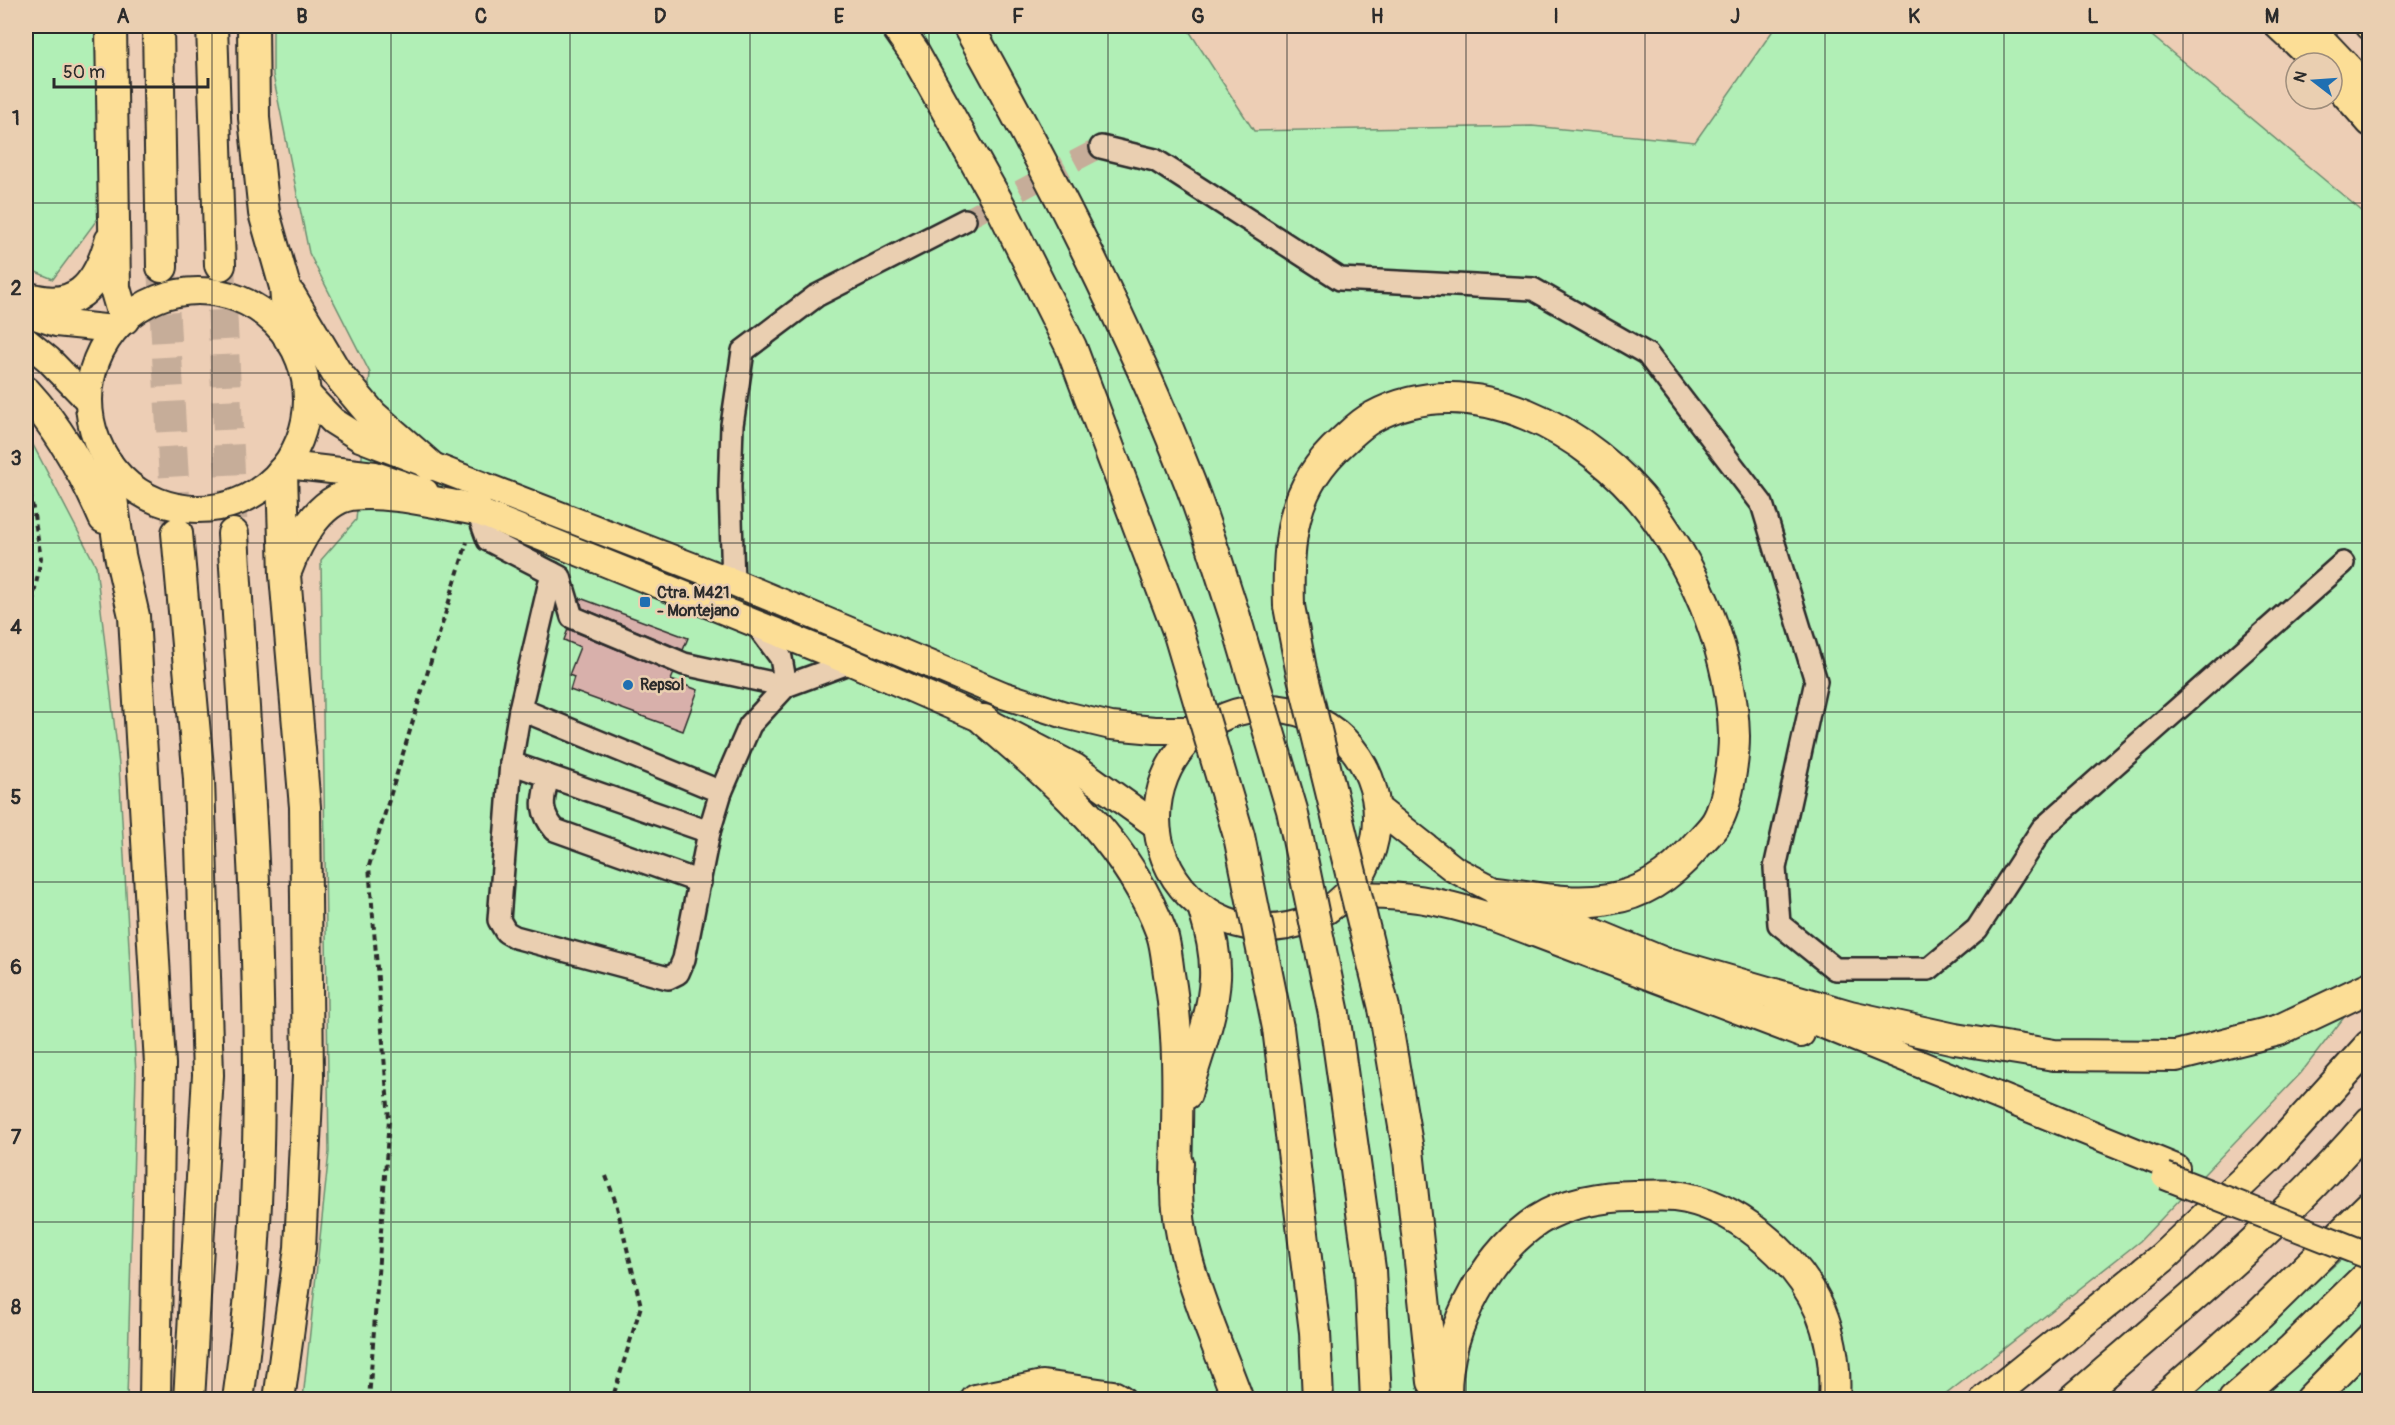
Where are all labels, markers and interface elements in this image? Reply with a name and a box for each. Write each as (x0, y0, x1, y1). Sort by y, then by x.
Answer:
text: A (117, 4, 130, 29)
text: B (296, 4, 308, 29)
text: C (475, 4, 487, 29)
text: D (654, 4, 667, 29)
text: E (834, 4, 845, 29)
text: F (1012, 4, 1024, 29)
text: G (1191, 4, 1205, 29)
text: H (1371, 4, 1384, 29)
text: I (1553, 4, 1559, 29)
text: J (1730, 4, 1740, 29)
text: K (1908, 4, 1920, 29)
text: L (2087, 4, 2099, 29)
text: M (2265, 4, 2279, 29)
scale bar (54, 51, 208, 89)
north arrow (2284, 51, 2344, 111)
text: 50 m (63, 61, 105, 84)
text: N (2289, 69, 2312, 85)
text: 1 (12, 106, 20, 131)
text: 2 (10, 276, 22, 301)
text: 3 (10, 446, 22, 471)
place label: Ctra. M421 - Montejano (657, 583, 739, 621)
marker: Ctra. M421 - Montejano (638, 595, 652, 609)
text: 4 (10, 615, 22, 640)
place label: Repsol (640, 675, 684, 695)
marker: Repsol (621, 678, 635, 692)
text: 5 (11, 785, 22, 810)
text: 6 (10, 955, 22, 980)
text: 7 (11, 1125, 22, 1150)
text: 8 (11, 1295, 21, 1320)

